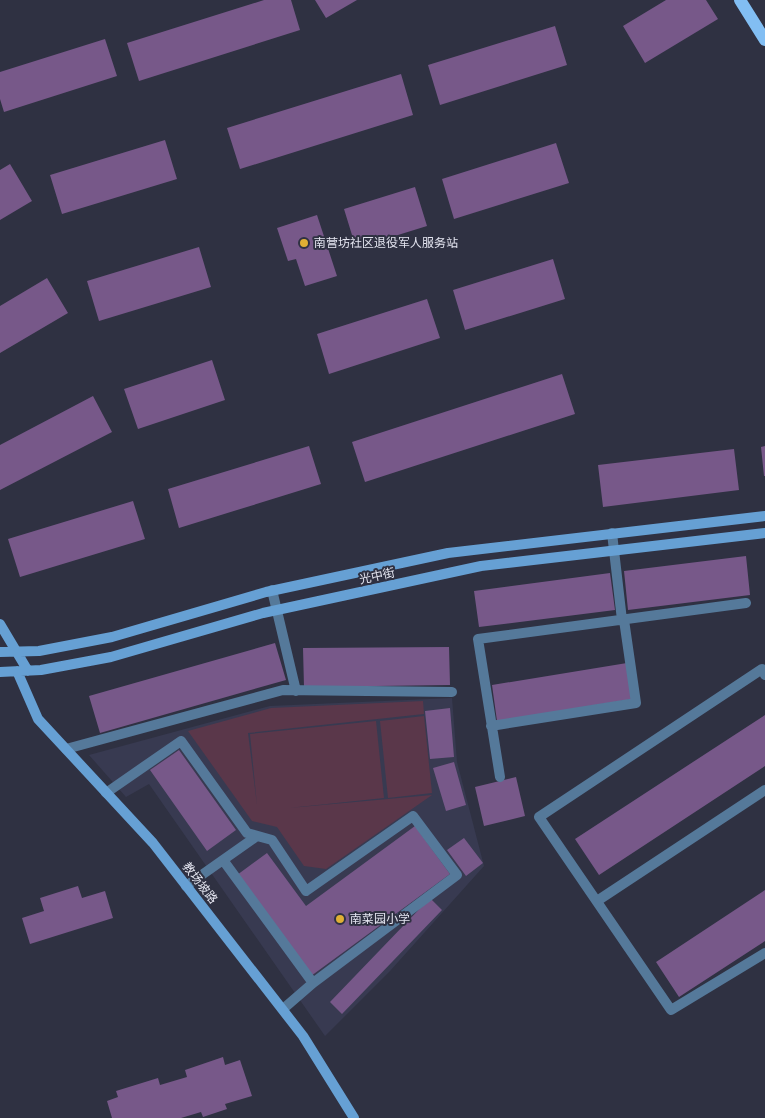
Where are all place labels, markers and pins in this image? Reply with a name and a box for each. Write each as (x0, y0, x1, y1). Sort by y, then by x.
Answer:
place label: 南营坊社区退役军人服务站 (314, 236, 458, 250)
marker: 南营坊社区退役军人服务站 (298, 237, 310, 249)
place label: 南菜园小学 (350, 912, 410, 926)
marker: 南菜园小学 (334, 913, 346, 925)

